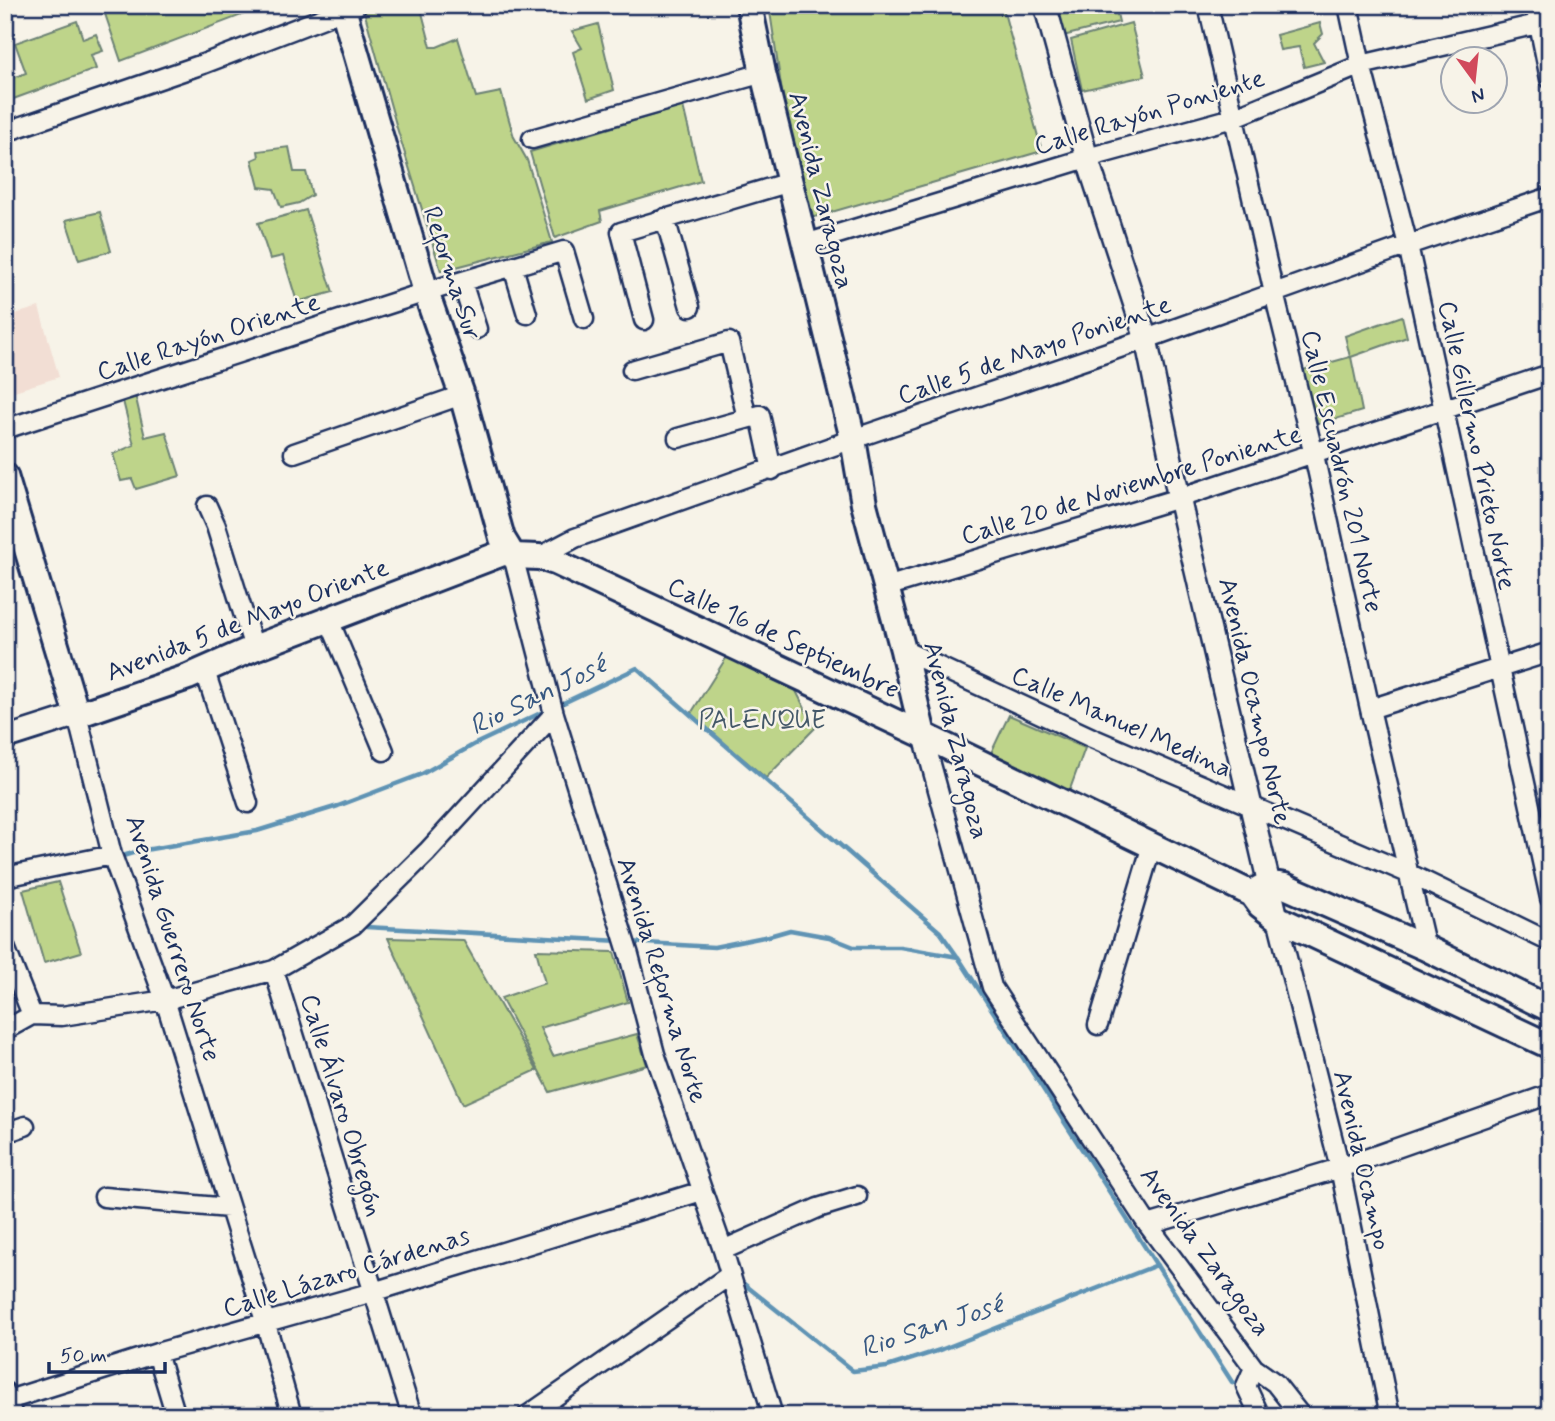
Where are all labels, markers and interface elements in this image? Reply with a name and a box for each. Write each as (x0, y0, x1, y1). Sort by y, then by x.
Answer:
north arrow (1440, 46, 1510, 116)
street label: Calle Rayón Poniente (1030, 62, 1269, 164)
text: N (1469, 81, 1487, 109)
street label: Avenida Zaragoza (777, 88, 861, 293)
street label: Reforma Sur (412, 202, 489, 345)
street label: Calle Rayón Oriente (93, 286, 325, 390)
street label: Calle 5 de Mayo Poniente (893, 288, 1176, 414)
street label: Calle Gillermo Prieto Norte (1429, 298, 1523, 593)
street label: Calle Escuadrón 201 Norte (1292, 327, 1390, 616)
street label: Calle 20 de Noviembre Poniente (957, 418, 1306, 554)
street label: Avenida 5 de Mayo Oriente (102, 551, 394, 691)
street label: Calle 16 de Septiembre (662, 570, 905, 708)
street label: Avenida Ocampo Norte (1209, 575, 1299, 828)
street label: Avenida Zaragoza (912, 638, 996, 843)
water label: Rio San José (464, 646, 616, 745)
street label: Calle Manuel Medina (1006, 659, 1237, 787)
park label: PALENQUE (698, 704, 826, 738)
street label: Avenida Guerrero Norte (116, 811, 228, 1066)
street label: Avenida Reforma Norte (606, 853, 715, 1108)
street label: Calle Álvaro Obregón (289, 990, 392, 1221)
street label: Avenida Ocampo (1324, 1067, 1398, 1254)
street label: Avenida Zaragoza (1130, 1160, 1278, 1345)
street label: Calle Lázaro Cárdenas (219, 1219, 474, 1327)
water label: Rio San José (856, 1286, 1011, 1368)
scale bar (49, 1330, 164, 1374)
text: 50 m (60, 1342, 107, 1370)

